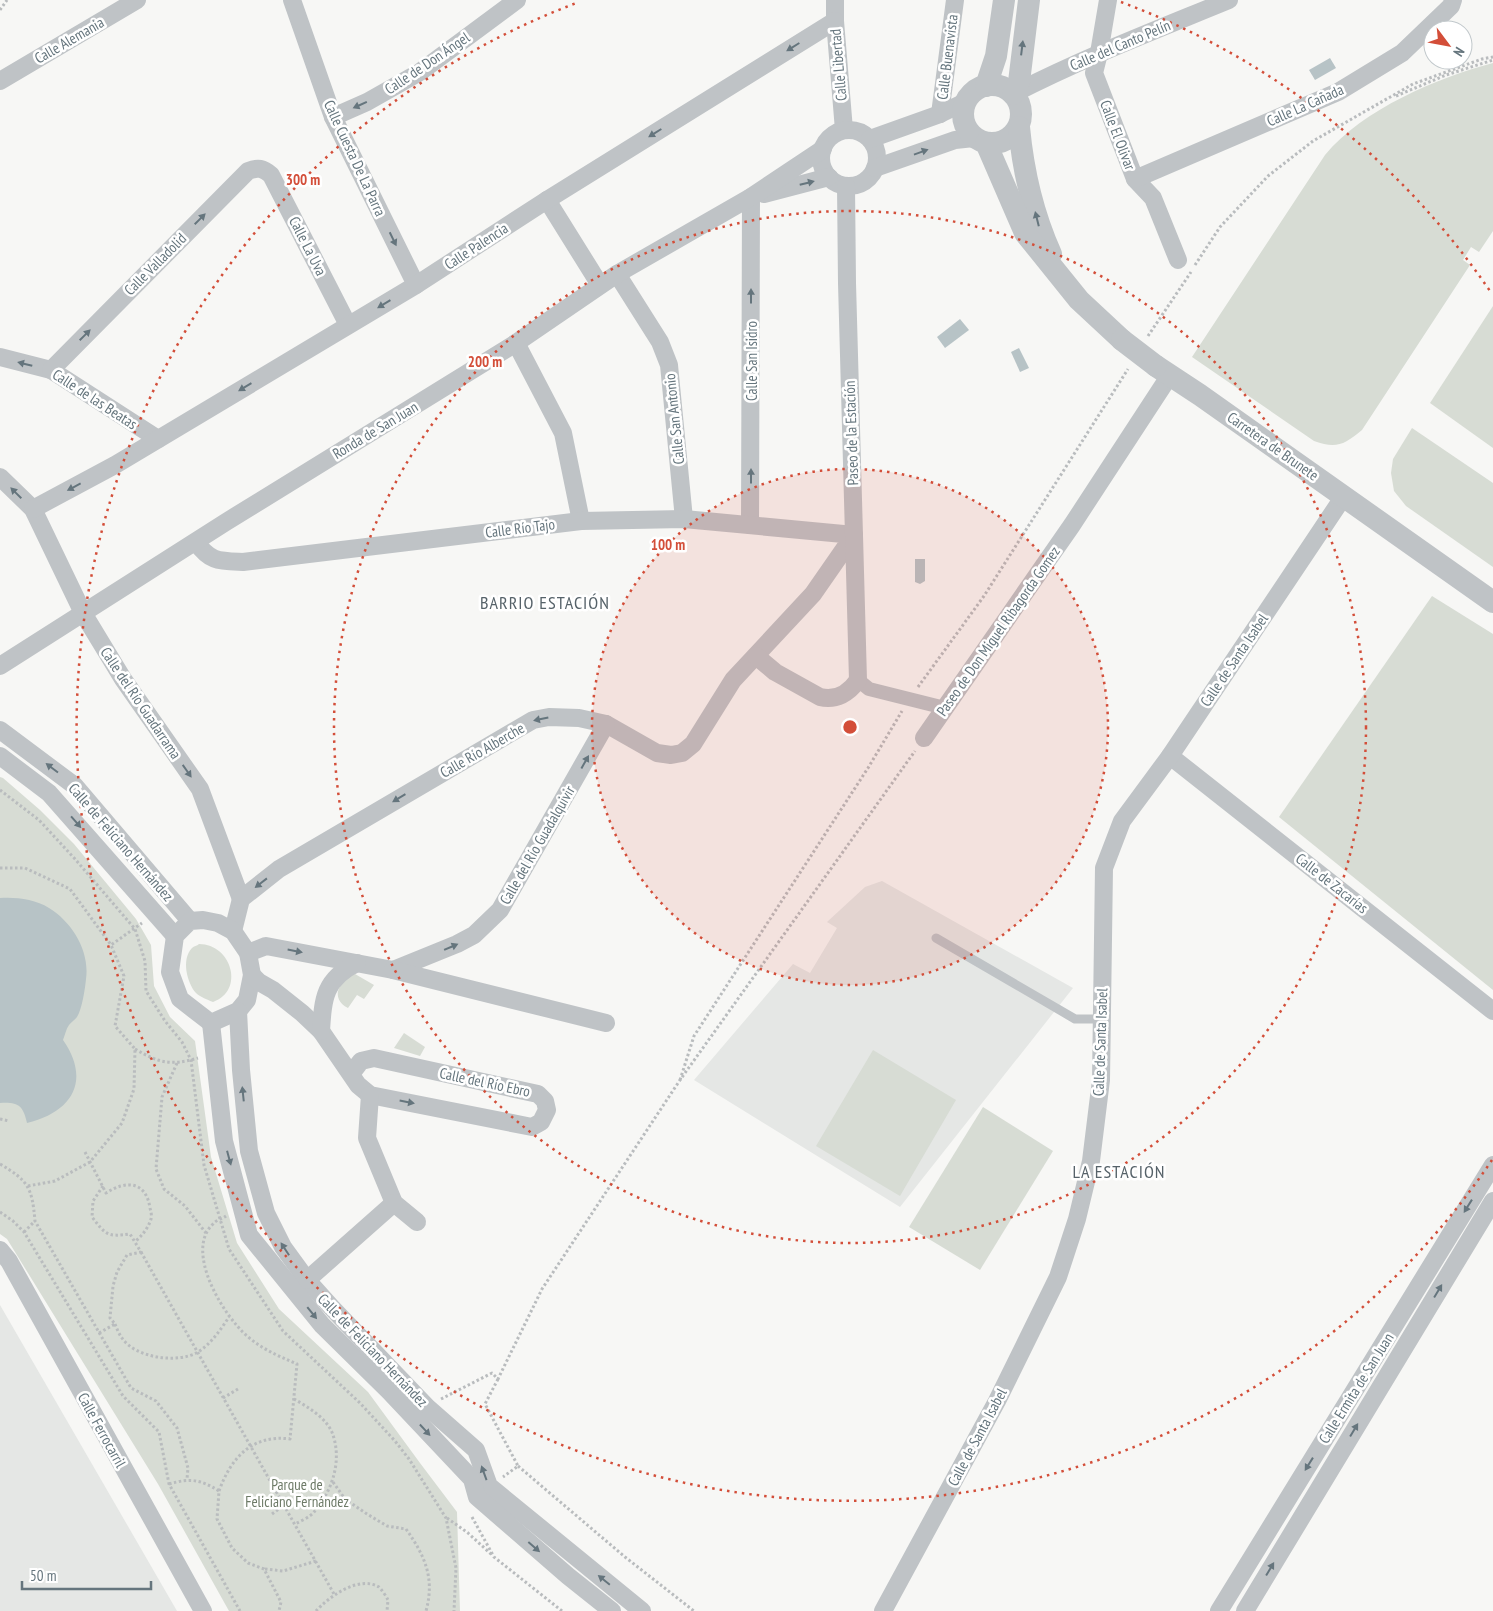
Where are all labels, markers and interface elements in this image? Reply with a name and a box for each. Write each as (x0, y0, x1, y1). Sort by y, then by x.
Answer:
street label: Calle Alemania (31, 13, 107, 67)
street label: Calle Buenavista (932, 13, 962, 101)
street label: Calle del Canto Pelín (1067, 15, 1173, 75)
north arrow (1423, 20, 1473, 70)
street label: Calle de Don Ángel (381, 27, 474, 98)
street label: Calle Libertad (825, 28, 851, 102)
one-way arrow (1019, 39, 1027, 55)
one-way arrow (787, 42, 800, 52)
text: N (1449, 44, 1469, 60)
street label: Calle La Cañada (1264, 80, 1346, 130)
street label: Calle Cuesta De La Parra (320, 97, 390, 219)
street label: Calle El Olivar (1096, 97, 1140, 173)
one-way arrow (353, 101, 367, 109)
one-way arrow (649, 128, 662, 137)
one-way arrow (914, 148, 929, 155)
text: 300 m (286, 170, 320, 189)
one-way arrow (800, 179, 815, 187)
one-way arrow (1033, 211, 1041, 226)
street label: Calle La Uva (285, 213, 331, 279)
one-way arrow (193, 214, 205, 226)
street label: Calle Palencia (441, 218, 511, 274)
street label: Calle Valladolid (120, 229, 190, 299)
one-way arrow (389, 232, 397, 246)
one-way arrow (747, 288, 755, 304)
one-way arrow (378, 299, 391, 308)
street label: Calle San Isidro (742, 321, 761, 401)
one-way arrow (79, 329, 91, 341)
text: 200 m (468, 352, 502, 371)
one-way arrow (18, 360, 33, 368)
street label: Calle de las Beatas (49, 365, 141, 433)
street label: Calle San Antonio (660, 373, 688, 465)
street label: Paseo de la Estación (840, 380, 862, 486)
one-way arrow (239, 382, 252, 392)
street label: Ronda de San Juan (329, 397, 421, 463)
street label: Carretera de Brunete (1224, 407, 1322, 485)
one-way arrow (747, 468, 755, 484)
one-way arrow (67, 483, 80, 492)
one-way arrow (11, 488, 23, 500)
street label: Calle Río Tajo (484, 514, 556, 542)
text: 100 m (651, 535, 685, 554)
street label: Paseo de Don Miguel Ribagorda Gomez (932, 543, 1064, 719)
district label: BARRIO ESTACIÓN (480, 591, 610, 614)
street label: Calle de Santa Isabel (1196, 610, 1272, 710)
street label: Calle del Río Guadarrama (97, 643, 185, 763)
one-way arrow (533, 715, 548, 723)
street label: Calle Río Alberche (436, 718, 528, 782)
centre of rings (841, 718, 859, 736)
one-way arrow (580, 755, 589, 769)
one-way arrow (46, 763, 59, 774)
one-way arrow (182, 764, 192, 778)
street label: Calle de Feliciano Hernández (64, 779, 178, 905)
street label: Calle del Río Guadalquivir (495, 782, 579, 908)
one-way arrow (393, 794, 406, 803)
one-way arrow (70, 815, 81, 828)
street label: Calle de Zacarías (1292, 849, 1372, 917)
one-way arrow (255, 878, 268, 889)
one-way arrow (444, 942, 458, 950)
one-way arrow (287, 948, 303, 956)
street label: Calle de Santa Isabel (1089, 987, 1111, 1096)
street label: Calle del Río Ebro (438, 1063, 532, 1101)
one-way arrow (239, 1086, 247, 1102)
one-way arrow (399, 1098, 414, 1106)
one-way arrow (225, 1151, 233, 1166)
district label: LA ESTACIÓN (1073, 1160, 1165, 1183)
one-way arrow (1463, 1200, 1472, 1213)
one-way arrow (280, 1242, 290, 1256)
one-way arrow (1434, 1285, 1443, 1298)
street label: Calle de Feliciano Hernández (314, 1289, 432, 1411)
one-way arrow (307, 1306, 318, 1319)
street label: Calle Ermita de San Juan (1314, 1329, 1398, 1447)
street label: Calle de Santa Isabel (943, 1384, 1011, 1489)
street label: Calle Ferrocarril (74, 1389, 131, 1471)
one-way arrow (419, 1423, 431, 1435)
one-way arrow (1350, 1424, 1359, 1437)
one-way arrow (1305, 1458, 1314, 1471)
one-way arrow (480, 1465, 488, 1480)
park label: Parque de Feliciano Fernández (245, 1475, 349, 1511)
one-way arrow (528, 1541, 541, 1552)
scale bar (22, 1558, 151, 1590)
one-way arrow (1265, 1563, 1274, 1576)
text: 50 m (30, 1566, 56, 1585)
one-way arrow (598, 1575, 611, 1586)

